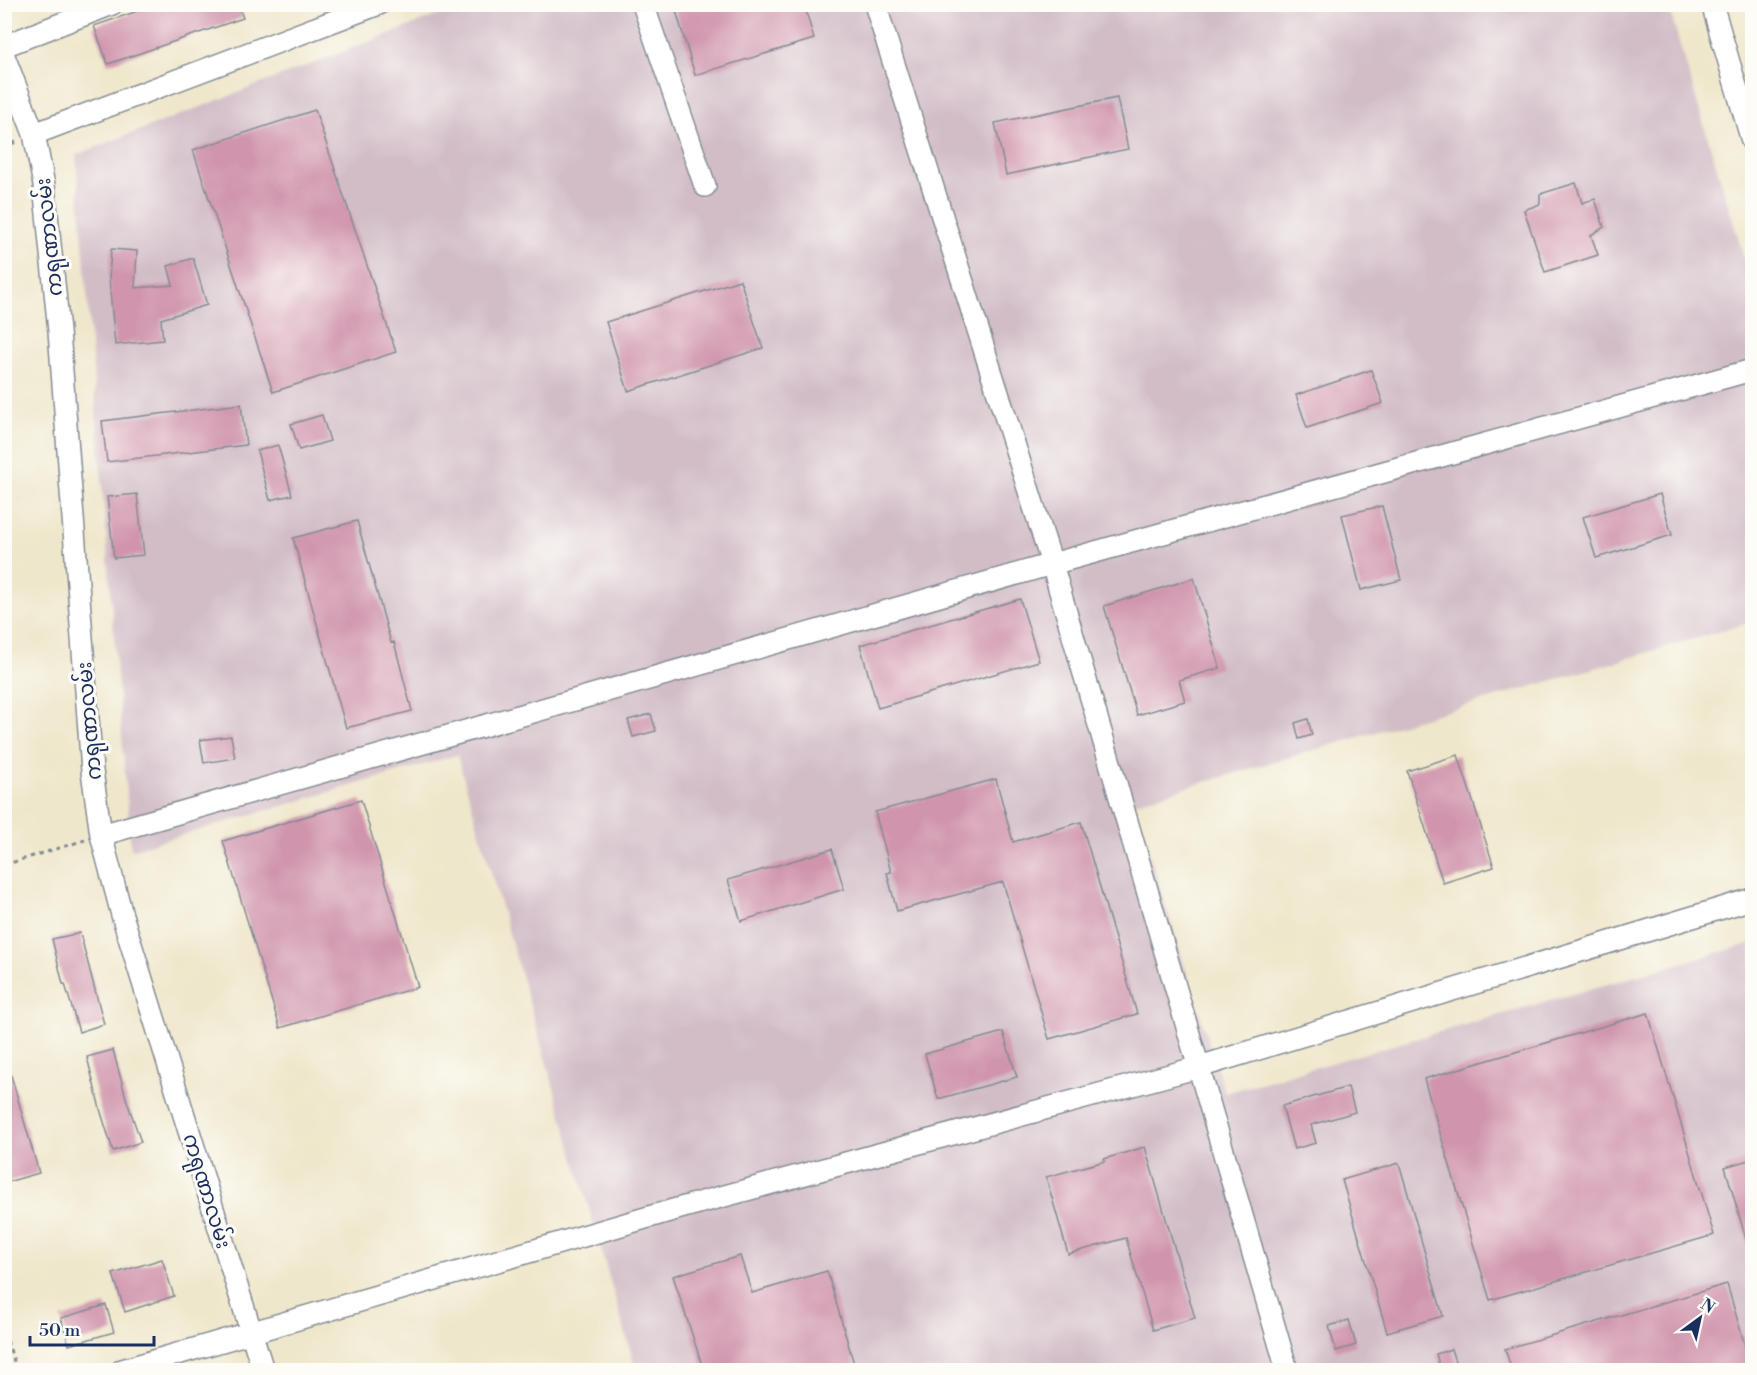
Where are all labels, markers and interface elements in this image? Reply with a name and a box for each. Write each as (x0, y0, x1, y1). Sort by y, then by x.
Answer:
street label: ကရုဏာလမ်း (27, 176, 72, 298)
street label: ကရုဏာလမ်း (68, 660, 111, 782)
street label: ကရုဏာလမ်း (173, 1129, 240, 1253)
north arrow (1670, 1288, 1730, 1348)
text: N (1697, 1294, 1719, 1318)
scale bar (30, 1309, 154, 1347)
text: 50 m (39, 1319, 81, 1342)

